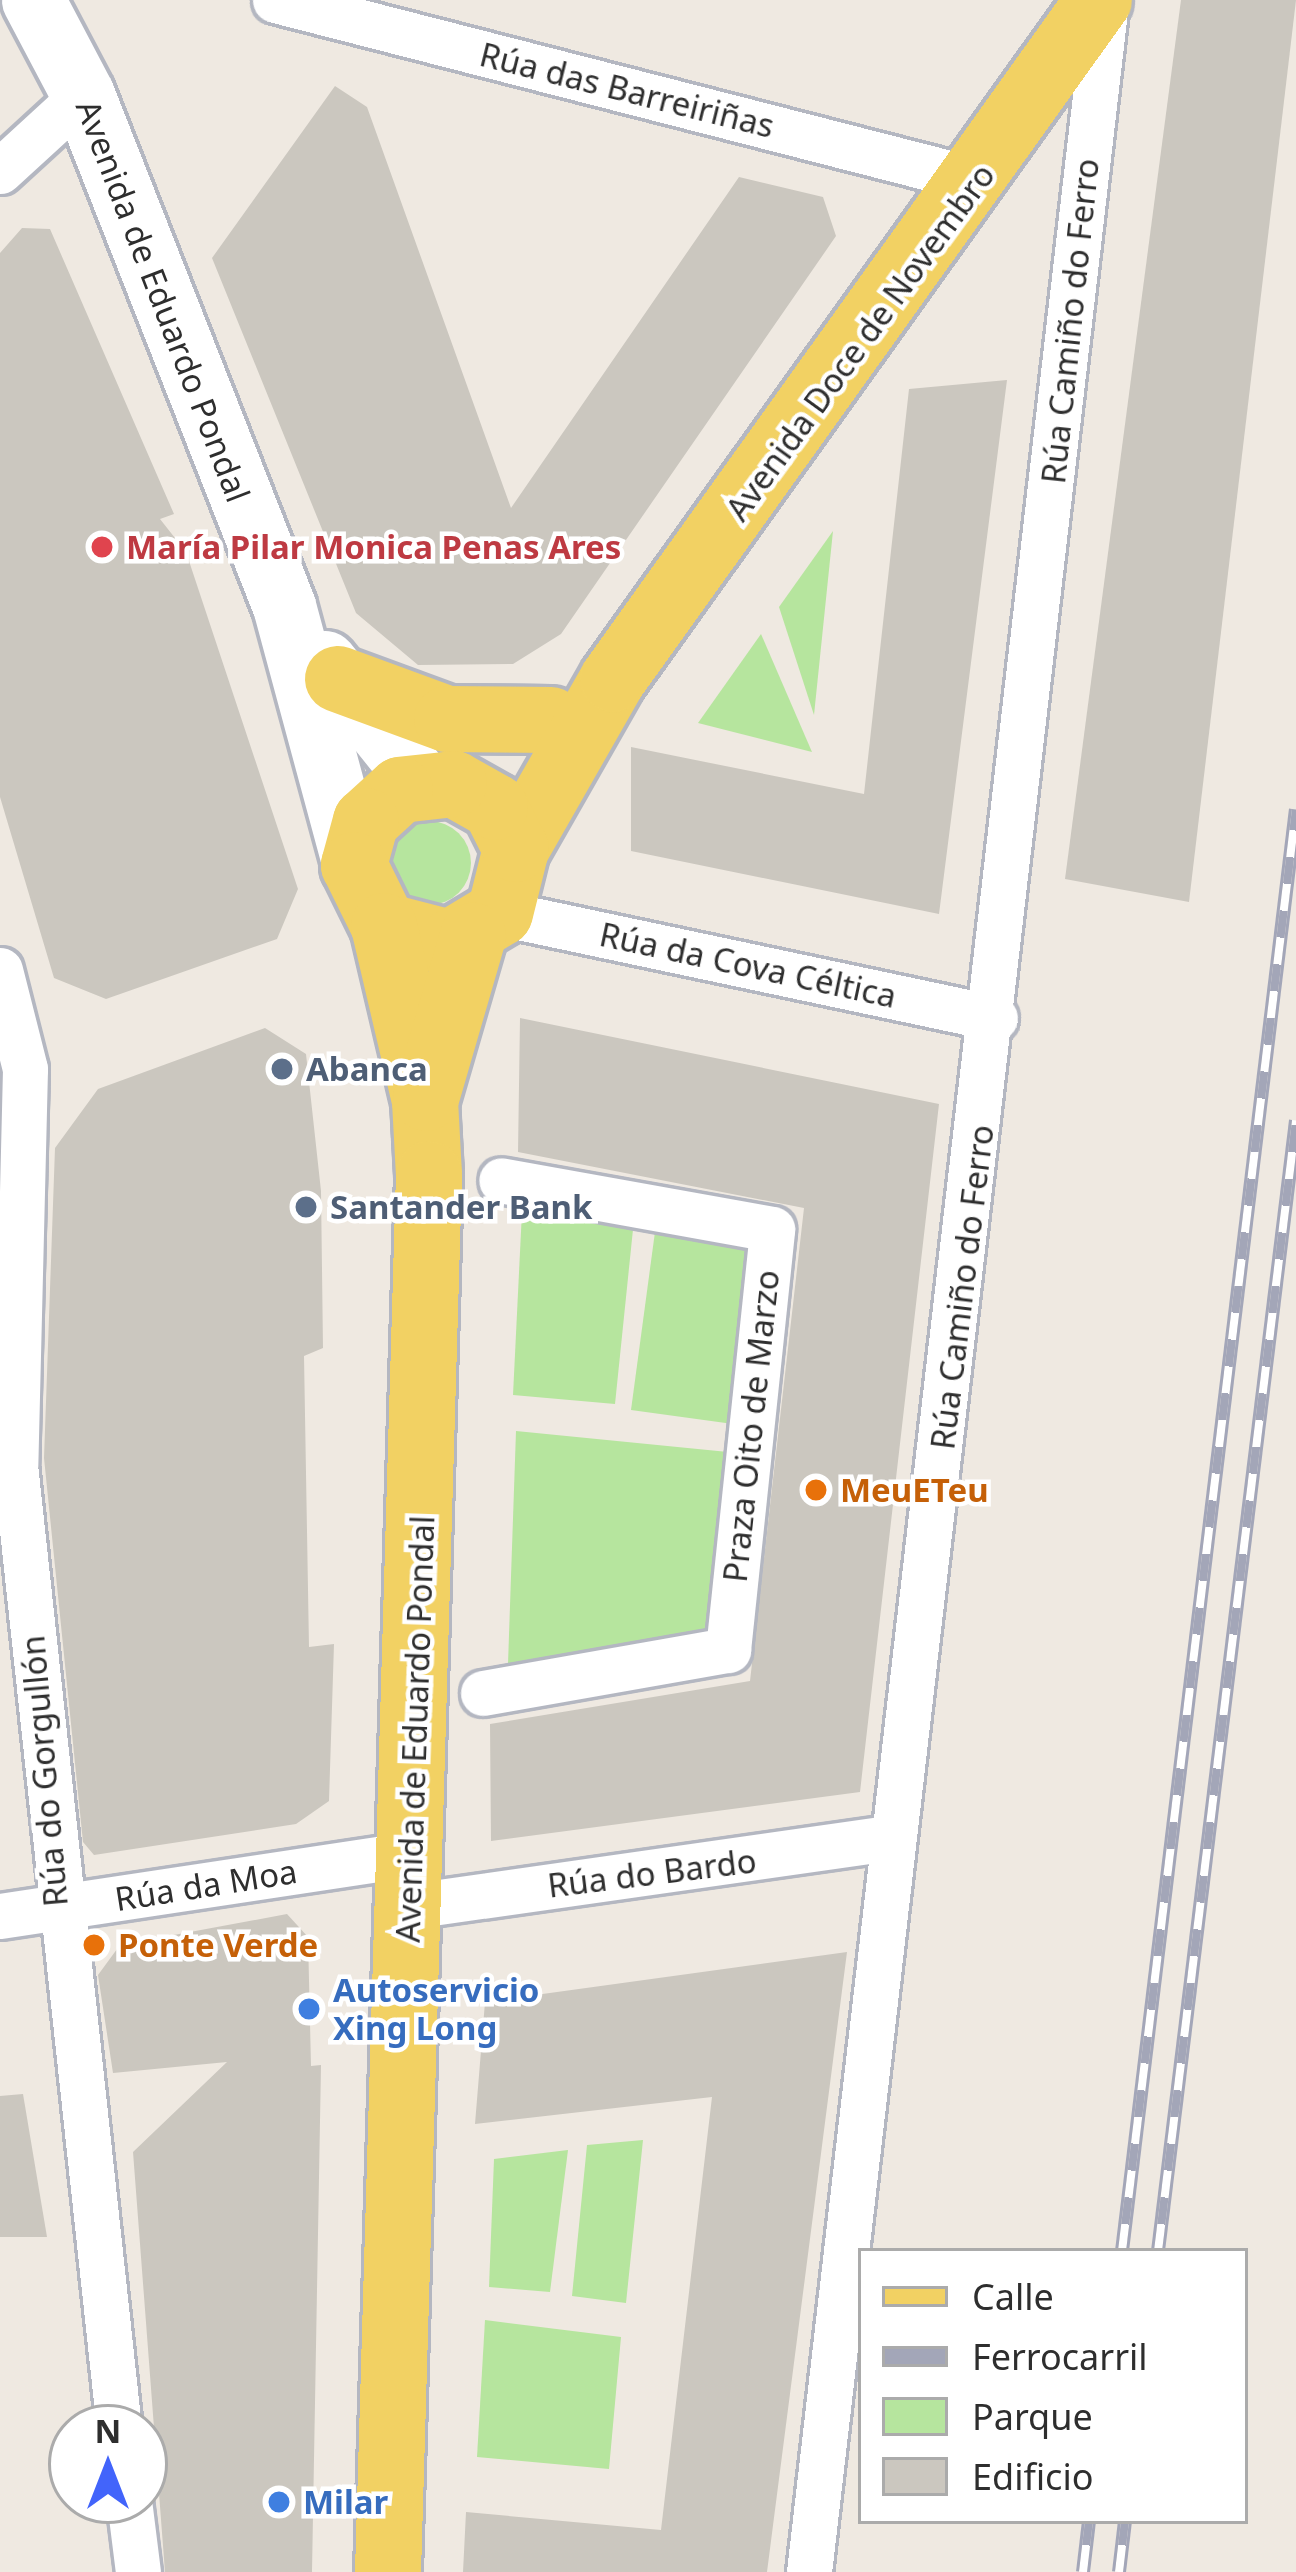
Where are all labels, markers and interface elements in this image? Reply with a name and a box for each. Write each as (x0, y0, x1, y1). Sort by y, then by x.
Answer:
street label: Rúa das Barreiriñas (476, 34, 778, 146)
street label: Avenida de Eduardo Pondal (68, 94, 258, 508)
street label: Avenida Doce de Novembro (717, 156, 1003, 528)
street label: Rúa Camiño do Ferro (1033, 156, 1107, 486)
place label: María Pilar Monica Penas Ares (126, 527, 621, 567)
marker: María Pilar Monica Penas Ares (89, 534, 115, 560)
street label: Rúa da Cova Céltica (596, 914, 900, 1016)
place label: Abanca (306, 1049, 428, 1089)
marker: Abanca (269, 1056, 295, 1082)
street label: Rúa Camiño do Ferro (922, 1122, 1002, 1452)
place label: Santander Bank (330, 1187, 592, 1227)
marker: Santander Bank (293, 1194, 319, 1220)
street label: Praza Oito de Marzo (715, 1268, 787, 1584)
place label: MeuETeu (840, 1470, 989, 1510)
marker: MeuETeu (803, 1477, 829, 1503)
street label: Avenida de Eduardo Pondal (388, 1515, 442, 1943)
street label: Rúa do Gorgullón (12, 1634, 76, 1908)
street label: Rúa do Bardo (545, 1841, 759, 1905)
street label: Rúa da Moa (112, 1851, 300, 1919)
place label: Ponte Verde (118, 1925, 318, 1965)
marker: Ponte Verde (81, 1932, 107, 1958)
place label: Autoservicio Xing Long (333, 1970, 539, 2048)
marker: Autoservicio Xing Long (296, 1996, 322, 2022)
legend (858, 2248, 1248, 2524)
text: Calle (972, 2272, 1054, 2321)
text: Ferrocarril (972, 2332, 1148, 2381)
text: Parque (972, 2392, 1093, 2441)
north arrow (48, 2404, 168, 2524)
text: N (95, 2408, 121, 2453)
text: Edificio (972, 2452, 1093, 2501)
place label: Milar (303, 2482, 388, 2522)
marker: Milar (266, 2489, 292, 2515)

